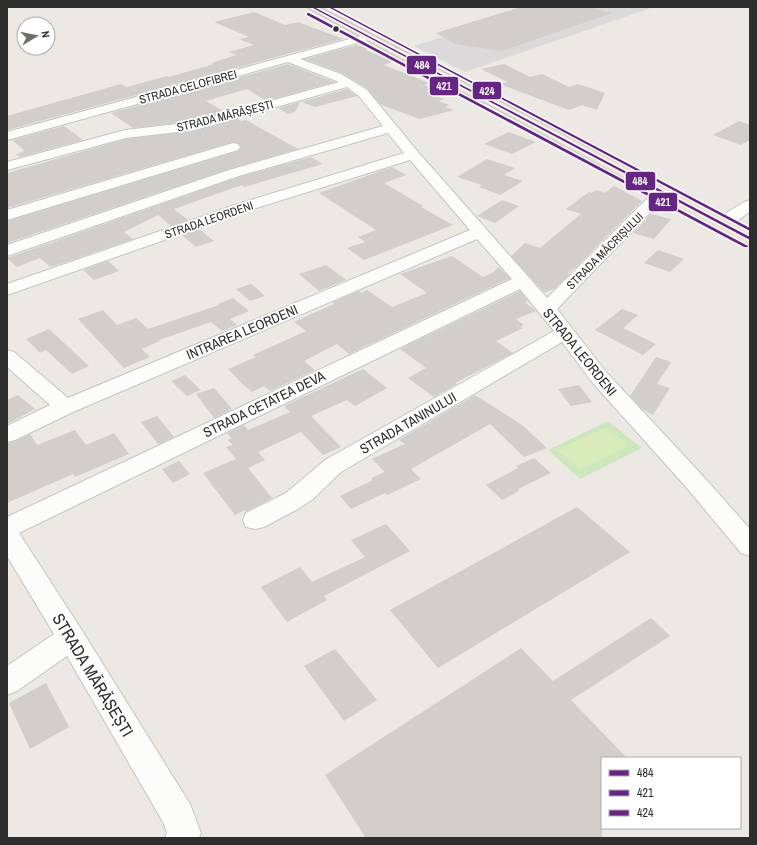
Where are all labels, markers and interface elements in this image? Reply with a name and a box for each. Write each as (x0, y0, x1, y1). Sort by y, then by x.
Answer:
north arrow (16, 16, 56, 56)
unlabelled marker (331, 24, 341, 34)
text: N (38, 30, 53, 39)
line badge: 484 (406, 55, 437, 75)
text: 484 (414, 58, 430, 72)
street label: STRADA CELOFIBREI (137, 66, 239, 108)
line badge: 421 (429, 76, 459, 96)
text: 421 (436, 79, 452, 93)
line badge: 424 (472, 81, 502, 100)
text: 424 (479, 84, 495, 98)
street label: STRADA MĂRĂȘEȘTI (175, 96, 275, 136)
line badge: 484 (625, 171, 656, 191)
text: 484 (632, 174, 648, 188)
line badge: 421 (648, 192, 678, 212)
text: 421 (655, 195, 671, 209)
street label: STRADA LEORDENI (163, 197, 255, 243)
street label: STRADA MĂCRIȘULUI (563, 209, 647, 293)
street label: INTRAREA LEORDENI (184, 300, 300, 364)
street label: STRADA LEORDENI (539, 304, 621, 400)
street label: STRADA CETATEA DEVA (200, 367, 328, 441)
street label: STRADA TANINULUI (356, 388, 460, 458)
street label: STRADA MĂRĂȘEȘTI (47, 609, 139, 741)
legend (601, 757, 741, 829)
text: 484 (637, 765, 654, 781)
text: 421 (637, 785, 654, 801)
text: 424 (637, 805, 654, 821)

